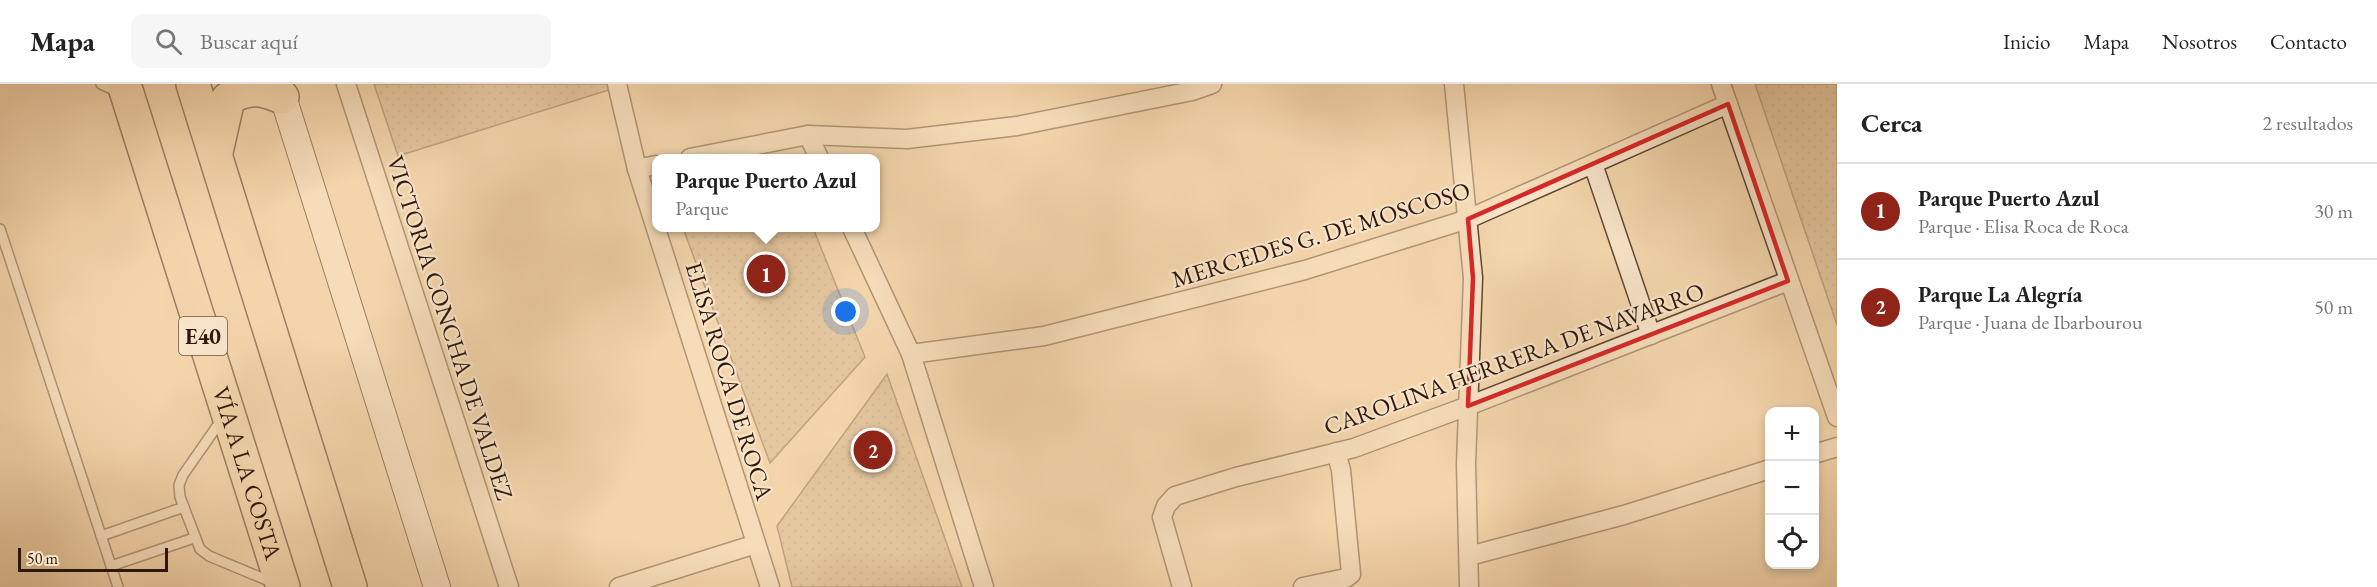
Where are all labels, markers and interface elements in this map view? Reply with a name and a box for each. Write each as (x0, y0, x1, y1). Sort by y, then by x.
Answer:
search box (131, 14, 551, 68)
text: Mapa (30, 23, 95, 59)
icon: search (152, 25, 185, 58)
text: Buscar aquí (200, 27, 298, 56)
text: Inicio (2003, 28, 2050, 55)
text: Mapa (2083, 28, 2129, 55)
text: Nosotros (2162, 28, 2237, 55)
text: Contacto (2270, 28, 2347, 55)
text: Cerca (1861, 106, 1922, 140)
text: 2 resultados (2262, 110, 2353, 136)
street label: VICTORIA CONCHA DE VALDEZ (380, 152, 521, 504)
popup (652, 154, 880, 232)
text: Parque Puerto Azul (675, 166, 857, 195)
street label: MERCEDES G. DE MOSCOSO (1168, 174, 1474, 295)
text: Parque Puerto Azul (1918, 184, 2100, 213)
text: Parque (675, 195, 729, 221)
text: 1 (1875, 198, 1886, 224)
text: 30 m (2314, 198, 2353, 224)
text: Parque · Elisa Roca de Roca (1918, 213, 2129, 239)
pin: 1 (746, 252, 786, 297)
street label: ELISA ROCA DE ROCA (678, 258, 781, 504)
street label: CAROLINA HERRERA DE NAVARRO (1319, 275, 1708, 442)
text: Parque La Alegría (1918, 280, 2082, 309)
text: 2 (1875, 294, 1886, 320)
text: 50 m (2314, 294, 2353, 320)
your location (831, 297, 860, 326)
text: Parque · Juana de Ibarbourou (1918, 309, 2142, 335)
road number: E40 (179, 317, 227, 355)
street label: VÍA A LA COSTA (206, 382, 289, 564)
map controls (1765, 407, 1819, 569)
button: + (1765, 407, 1819, 461)
pin: 2 (854, 428, 892, 472)
button: − (1765, 461, 1819, 515)
button: locate (1765, 515, 1819, 569)
scale bar (18, 545, 168, 572)
text: 50 m (27, 548, 58, 569)

